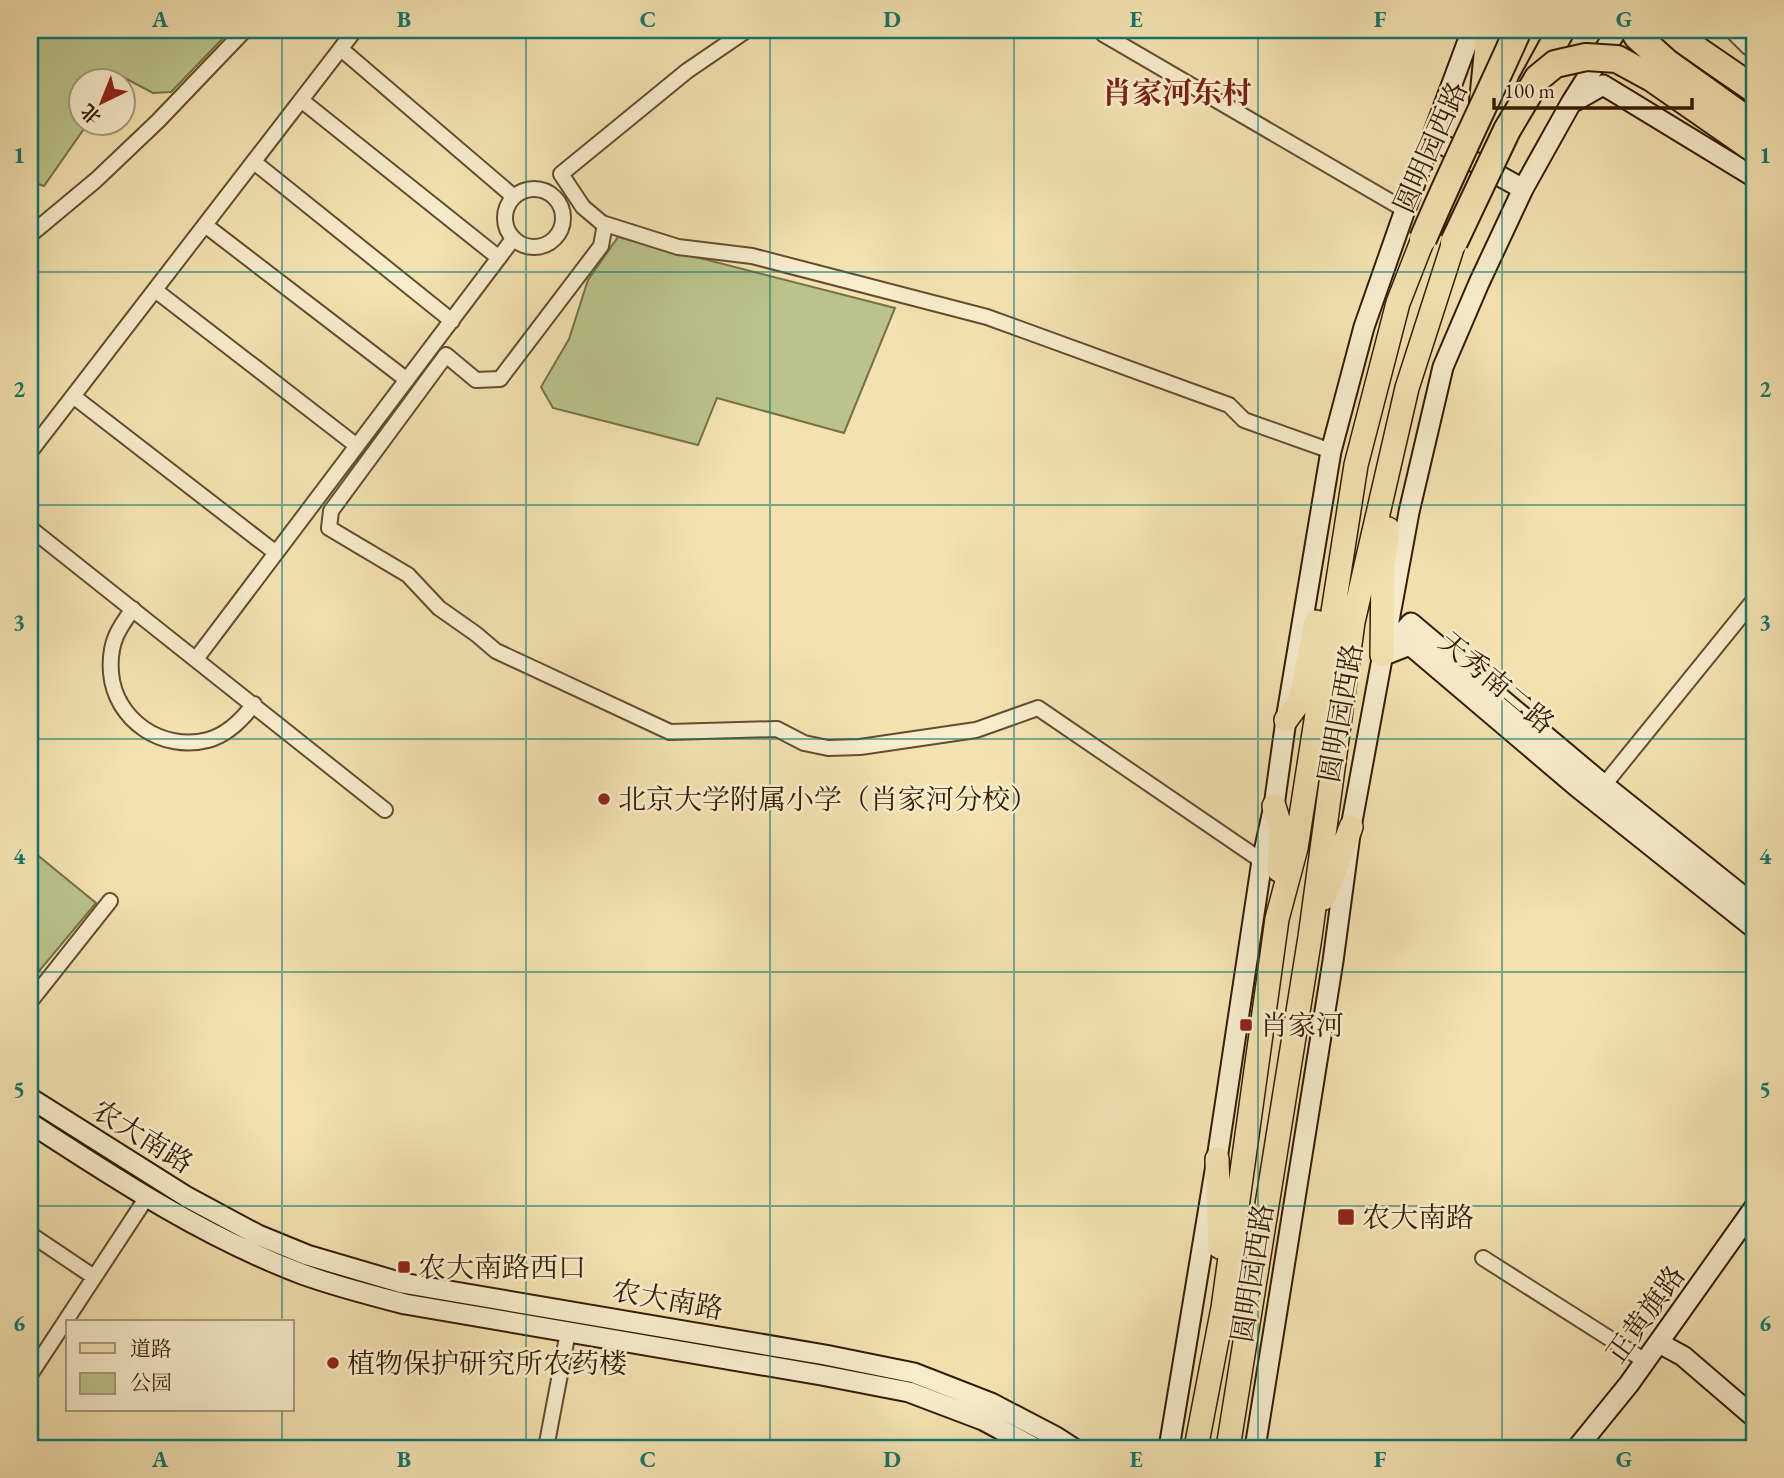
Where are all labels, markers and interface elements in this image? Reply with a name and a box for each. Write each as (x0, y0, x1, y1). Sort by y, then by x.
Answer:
text: A (151, 4, 169, 34)
text: B (397, 4, 411, 34)
text: C (640, 4, 656, 34)
text: D (883, 4, 901, 34)
text: E (1129, 4, 1143, 34)
text: F (1374, 4, 1387, 34)
text: G (1616, 4, 1632, 34)
north arrow (66, 66, 136, 136)
scale bar (1494, 66, 1691, 110)
district label: 肖家河东村 (1102, 73, 1252, 112)
street label: 圆明园西路 (1385, 76, 1475, 218)
text: 100 m (1504, 77, 1555, 104)
text: 北 (75, 98, 106, 130)
text: 1 (13, 140, 25, 170)
text: 1 (1759, 140, 1771, 170)
text: 2 (13, 374, 25, 404)
text: 2 (1759, 374, 1771, 404)
text: 3 (13, 607, 25, 637)
text: 3 (1759, 607, 1771, 637)
street label: 天秀南二路 (1432, 623, 1562, 741)
street label: 圆明园西路 (1310, 641, 1370, 785)
place label: 北京大学附属小学（肖家河分校） (618, 781, 1038, 817)
marker: 北京大学附属小学（肖家河分校） (596, 791, 612, 807)
text: 4 (13, 841, 26, 871)
text: 4 (1759, 841, 1772, 871)
place label: 肖家河 (1260, 1007, 1344, 1043)
marker: 肖家河 (1238, 1017, 1254, 1033)
text: 5 (13, 1074, 25, 1104)
text: 5 (1759, 1074, 1771, 1104)
street label: 农大南路 (86, 1091, 200, 1181)
place label: 农大南路 (1362, 1199, 1474, 1235)
street label: 圆明园西路 (1223, 1201, 1281, 1345)
marker: 农大南路 (1336, 1207, 1356, 1227)
place label: 农大南路西口 (418, 1249, 586, 1285)
street label: 正黄旗路 (1598, 1258, 1692, 1370)
marker: 农大南路西口 (396, 1259, 412, 1275)
street label: 农大南路 (610, 1272, 726, 1326)
text: 6 (13, 1308, 25, 1338)
text: 6 (1759, 1308, 1771, 1338)
legend (66, 1320, 294, 1412)
text: 道路 (130, 1335, 172, 1362)
place label: 植物保护研究所农药楼 (347, 1345, 627, 1381)
marker: 植物保护研究所农药楼 (325, 1355, 341, 1371)
text: 公园 (130, 1369, 172, 1396)
text: A (151, 1444, 169, 1474)
text: B (397, 1444, 411, 1474)
text: C (640, 1444, 656, 1474)
text: D (883, 1444, 901, 1474)
text: E (1129, 1444, 1143, 1474)
text: F (1374, 1444, 1387, 1474)
text: G (1616, 1444, 1632, 1474)

